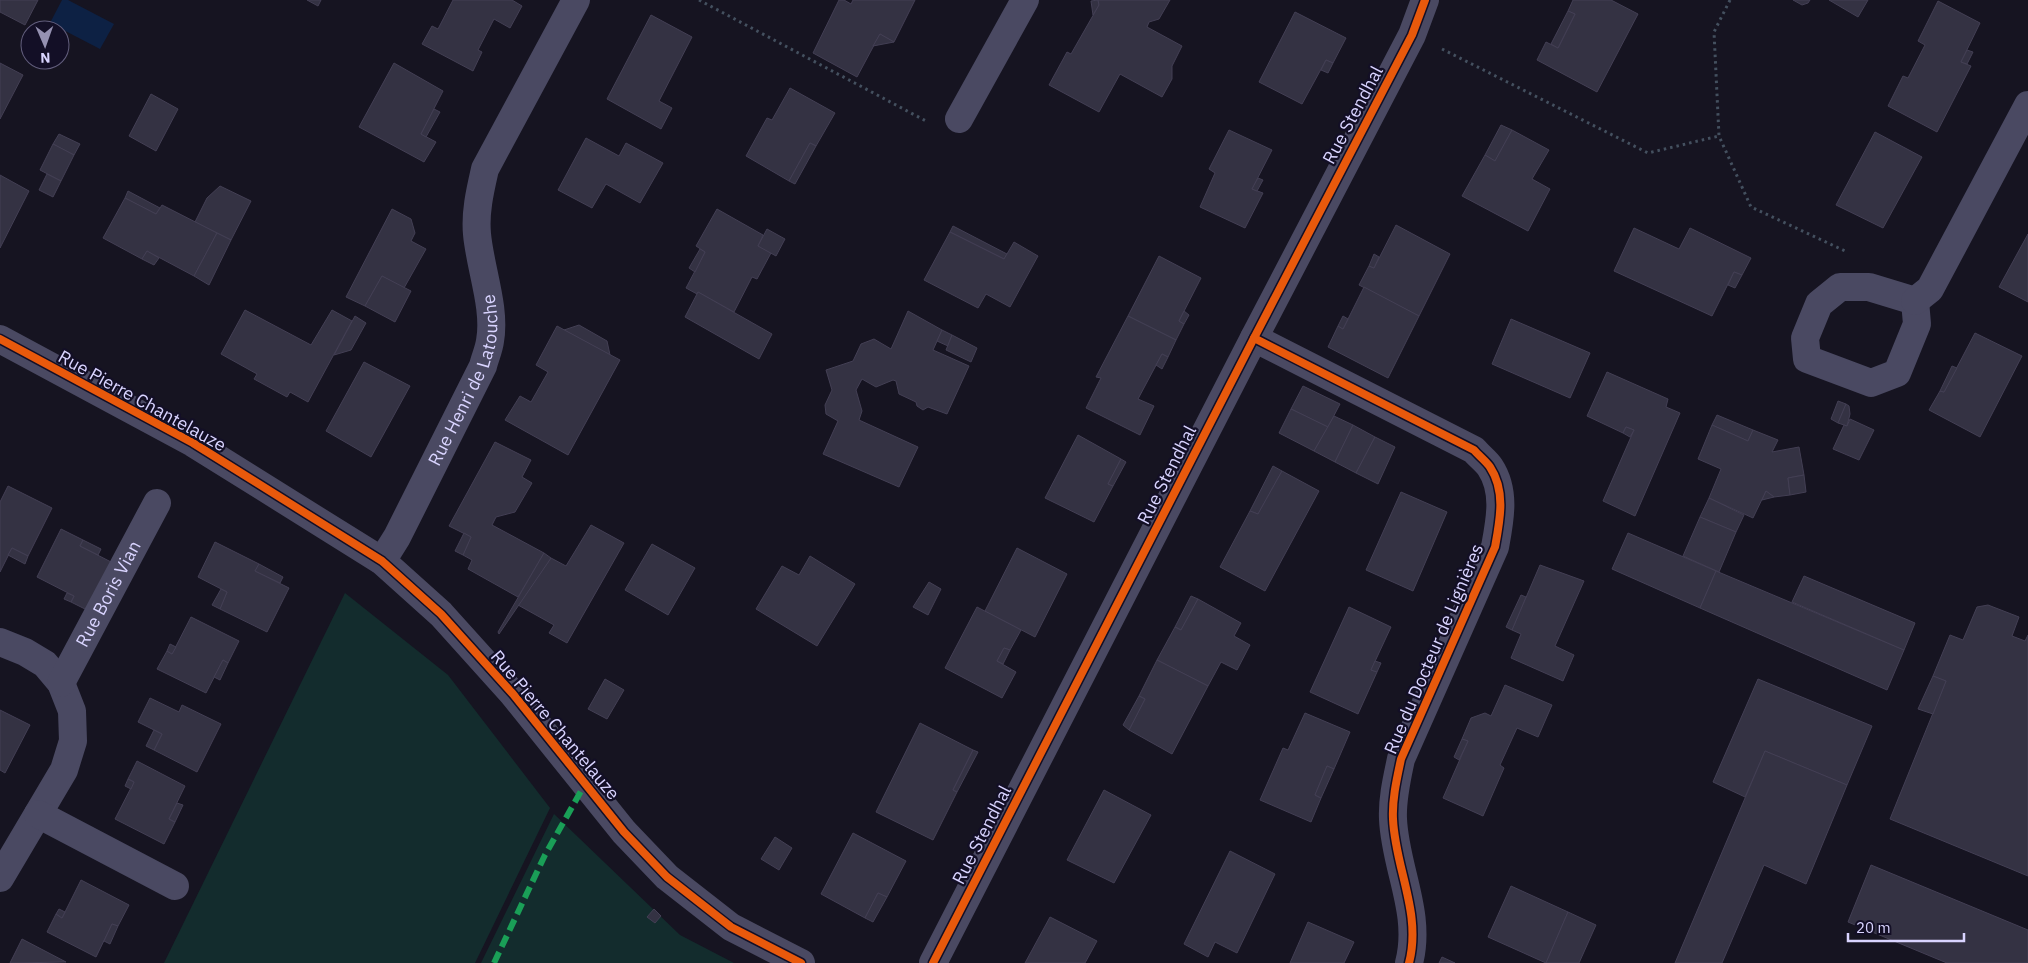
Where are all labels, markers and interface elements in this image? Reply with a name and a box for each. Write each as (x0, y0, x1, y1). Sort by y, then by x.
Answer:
north arrow (20, 20, 70, 70)
text: N (40, 49, 51, 67)
street label: Rue Stendhal (1317, 62, 1388, 168)
street label: Rue Henri de Latouche (423, 293, 502, 469)
street label: Rue Pierre Chantelauze (54, 345, 230, 456)
street label: Rue Stendhal (1132, 421, 1201, 528)
street label: Rue Boris Vian (70, 537, 146, 651)
street label: Rue du Docteur de Lignières (1379, 540, 1488, 758)
street label: Rue Pierre Chantelauze (486, 645, 625, 804)
street label: Rue Stendhal (947, 781, 1016, 888)
scale bar (1848, 910, 1964, 942)
text: 20 m (1856, 918, 1891, 937)

